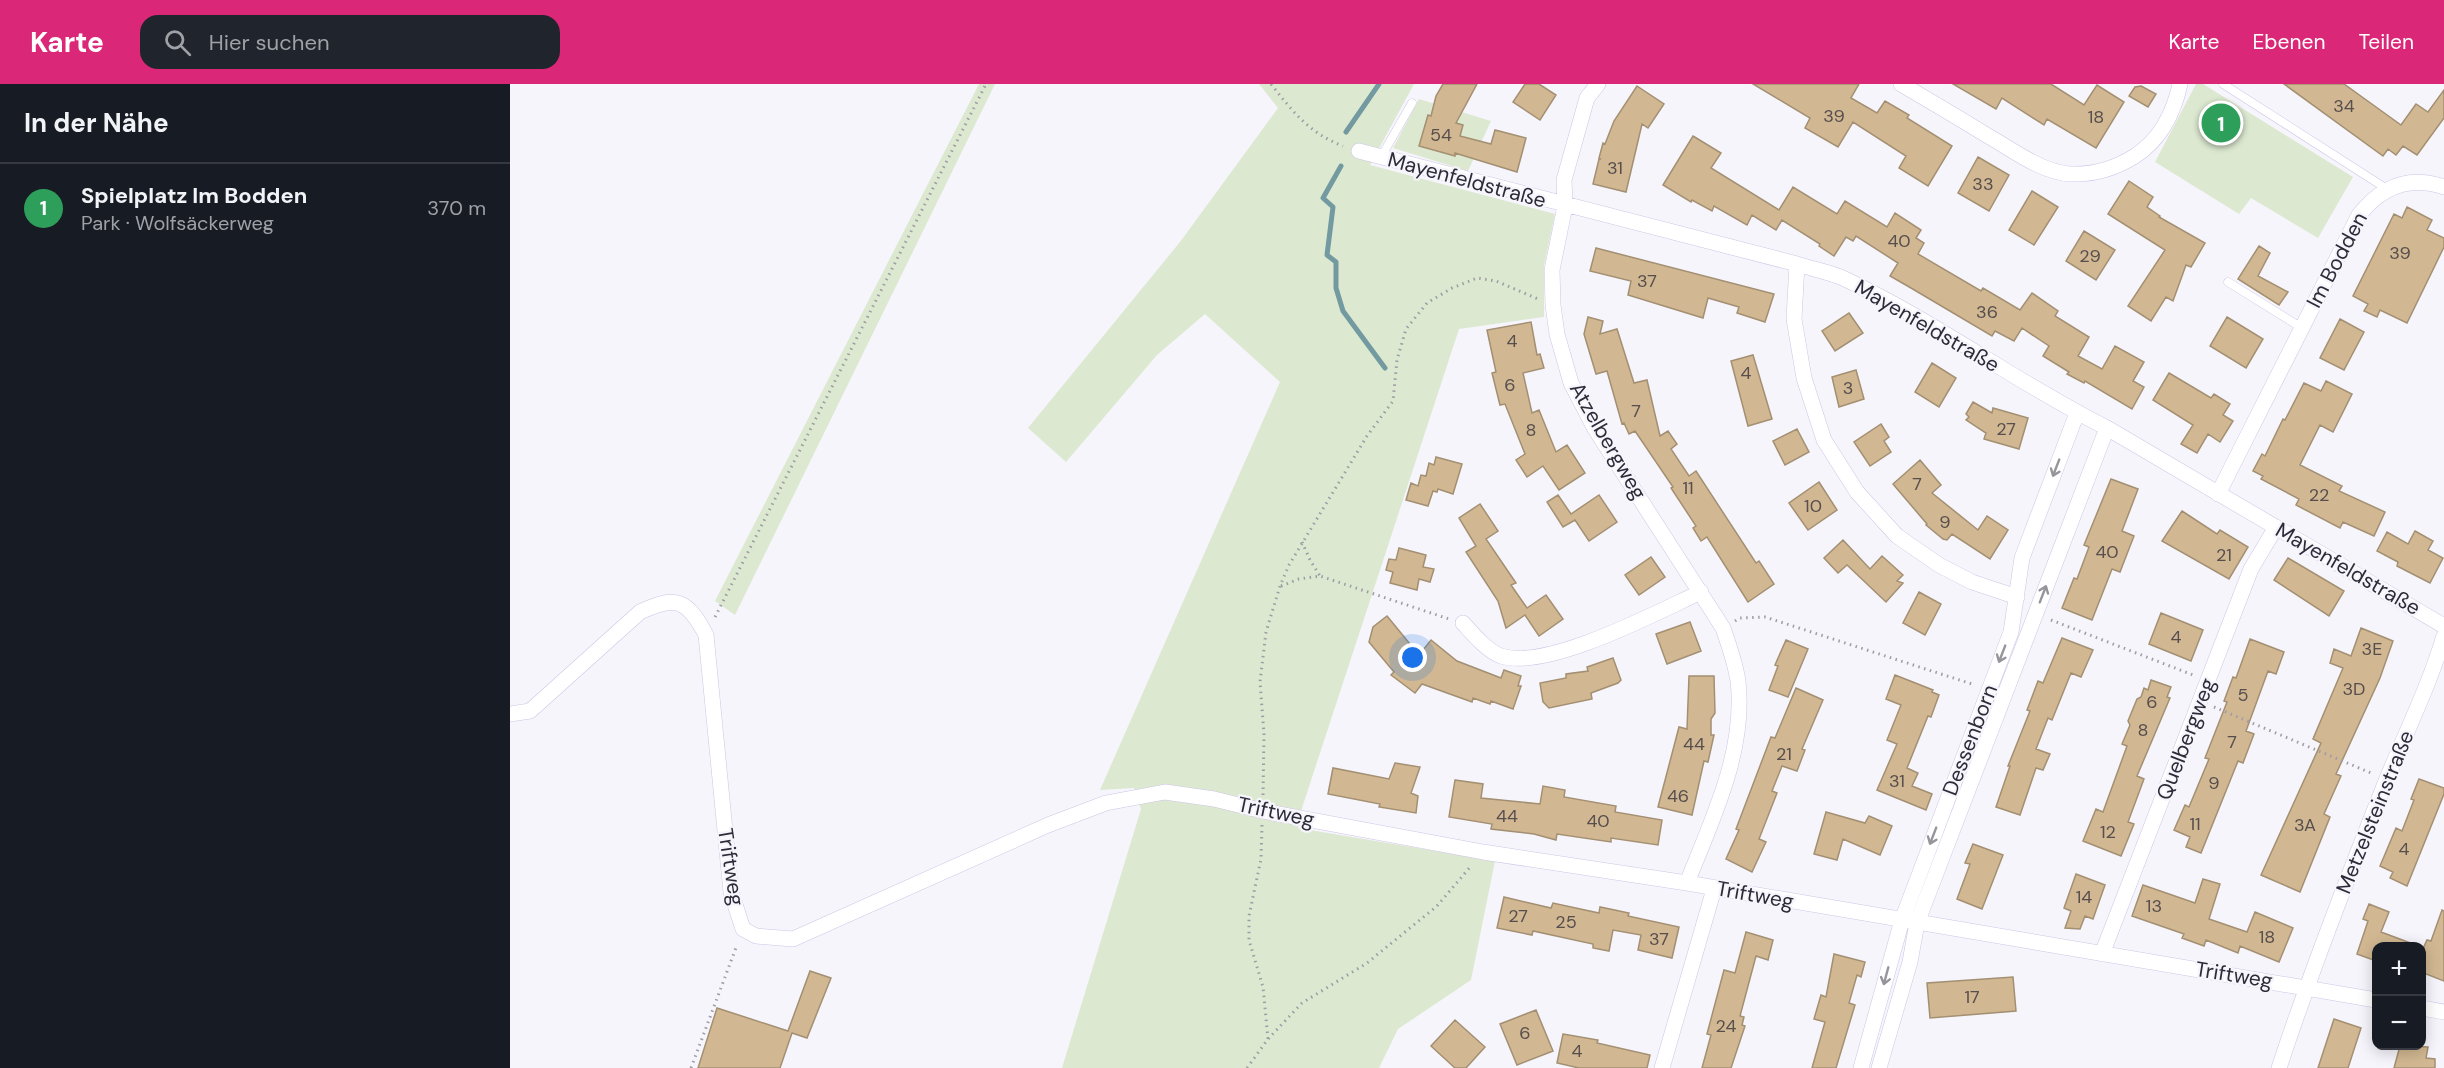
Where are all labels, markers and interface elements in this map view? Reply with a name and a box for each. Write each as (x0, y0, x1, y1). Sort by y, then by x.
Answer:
search box (140, 15, 560, 69)
text: Karte (30, 24, 104, 61)
icon: search (161, 26, 194, 59)
text: Hier suchen (209, 28, 330, 57)
text: Karte (2169, 28, 2219, 56)
text: Ebenen (2252, 28, 2325, 56)
text: Teilen (2358, 28, 2414, 56)
house number: 34 (2333, 94, 2355, 118)
pin: 1 (2202, 100, 2240, 146)
house number: 39 (1823, 104, 1845, 128)
house number: 18 (2088, 105, 2104, 129)
text: In der Nähe (24, 106, 169, 140)
house number: 54 (1430, 123, 1452, 147)
street label: Mayenfeldstraße (1385, 145, 1549, 215)
house number: 31 (1607, 156, 1623, 180)
house number: 33 (1972, 172, 1994, 196)
text: Spielplatz Im Bodden (81, 181, 307, 210)
text: 1 (40, 195, 47, 221)
text: 370 m (427, 195, 486, 221)
street label: Im Bodden (2300, 207, 2374, 313)
text: Park · Wolfsäckerweg (81, 210, 274, 236)
house number: 40 (1887, 229, 1911, 253)
house number: 39 (2389, 241, 2411, 265)
house number: 29 (2079, 244, 2101, 268)
house number: 37 (1637, 269, 1657, 293)
street label: Mayenfeldstraße (1849, 273, 2005, 379)
house number: 36 (1976, 300, 1998, 324)
house number: 4 (1507, 329, 1518, 353)
house number: 4 (1741, 361, 1752, 385)
house number: 6 (1504, 373, 1516, 397)
house number: 3 (1843, 376, 1853, 400)
street label: Atzelbergweg (1563, 377, 1653, 505)
house number: 7 (1631, 399, 1641, 423)
house number: 27 (1996, 417, 2016, 441)
house number: 8 (1526, 418, 1536, 442)
one-way arrow (2050, 458, 2061, 477)
house number: 7 (1912, 472, 1922, 496)
house number: 11 (1682, 476, 1694, 500)
house number: 22 (2309, 483, 2329, 507)
house number: 10 (1804, 494, 1822, 518)
house number: 9 (1939, 510, 1951, 534)
street label: Mayenfeldstraße (2270, 516, 2426, 622)
house number: 40 (2095, 540, 2119, 564)
house number: 21 (2216, 543, 2232, 567)
one-way arrow (2039, 585, 2050, 603)
house number: 4 (2171, 625, 2182, 649)
house number: 3E (2362, 637, 2382, 661)
your location (1398, 643, 1427, 672)
one-way arrow (1996, 644, 2007, 663)
street label: Quelbergweg (2150, 674, 2222, 804)
house number: 3D (2342, 677, 2366, 701)
street label: Dessenborn (1936, 680, 2004, 800)
house number: 5 (2238, 683, 2248, 707)
house number: 6 (2146, 690, 2158, 714)
house number: 8 (2138, 718, 2148, 742)
street label: Metzelsteinstraße (2329, 726, 2421, 898)
house number: 7 (2227, 730, 2237, 754)
house number: 44 (1683, 732, 1705, 756)
house number: 21 (1776, 742, 1792, 766)
house number: 31 (1889, 769, 1905, 793)
house number: 9 (2208, 771, 2220, 795)
house number: 46 (1667, 784, 1689, 808)
street label: Triftweg (1235, 790, 1317, 834)
house number: 44 (1496, 804, 1518, 828)
house number: 40 (1586, 809, 1610, 833)
house number: 11 (2189, 812, 2201, 836)
house number: 3A (2294, 813, 2316, 837)
house number: 12 (2100, 820, 2116, 844)
street label: Triftweg (711, 826, 751, 908)
one-way arrow (1927, 827, 1938, 845)
house number: 4 (2399, 837, 2410, 861)
street label: Triftweg (1714, 874, 1796, 916)
house number: 14 (2076, 885, 2092, 909)
house number: 13 (2146, 894, 2162, 918)
house number: 27 (1508, 904, 1528, 928)
house number: 25 (1555, 910, 1577, 934)
house number: 18 (2259, 925, 2275, 949)
house number: 37 (1649, 927, 1669, 951)
map controls (2372, 942, 2426, 1050)
button: + (2372, 942, 2426, 996)
street label: Triftweg (2193, 955, 2275, 995)
one-way arrow (1880, 966, 1891, 985)
house number: 17 (1964, 985, 1980, 1009)
button: − (2372, 996, 2426, 1050)
house number: 24 (1716, 1014, 1737, 1038)
house number: 6 (1519, 1021, 1531, 1045)
house number: 4 (1572, 1039, 1583, 1063)

